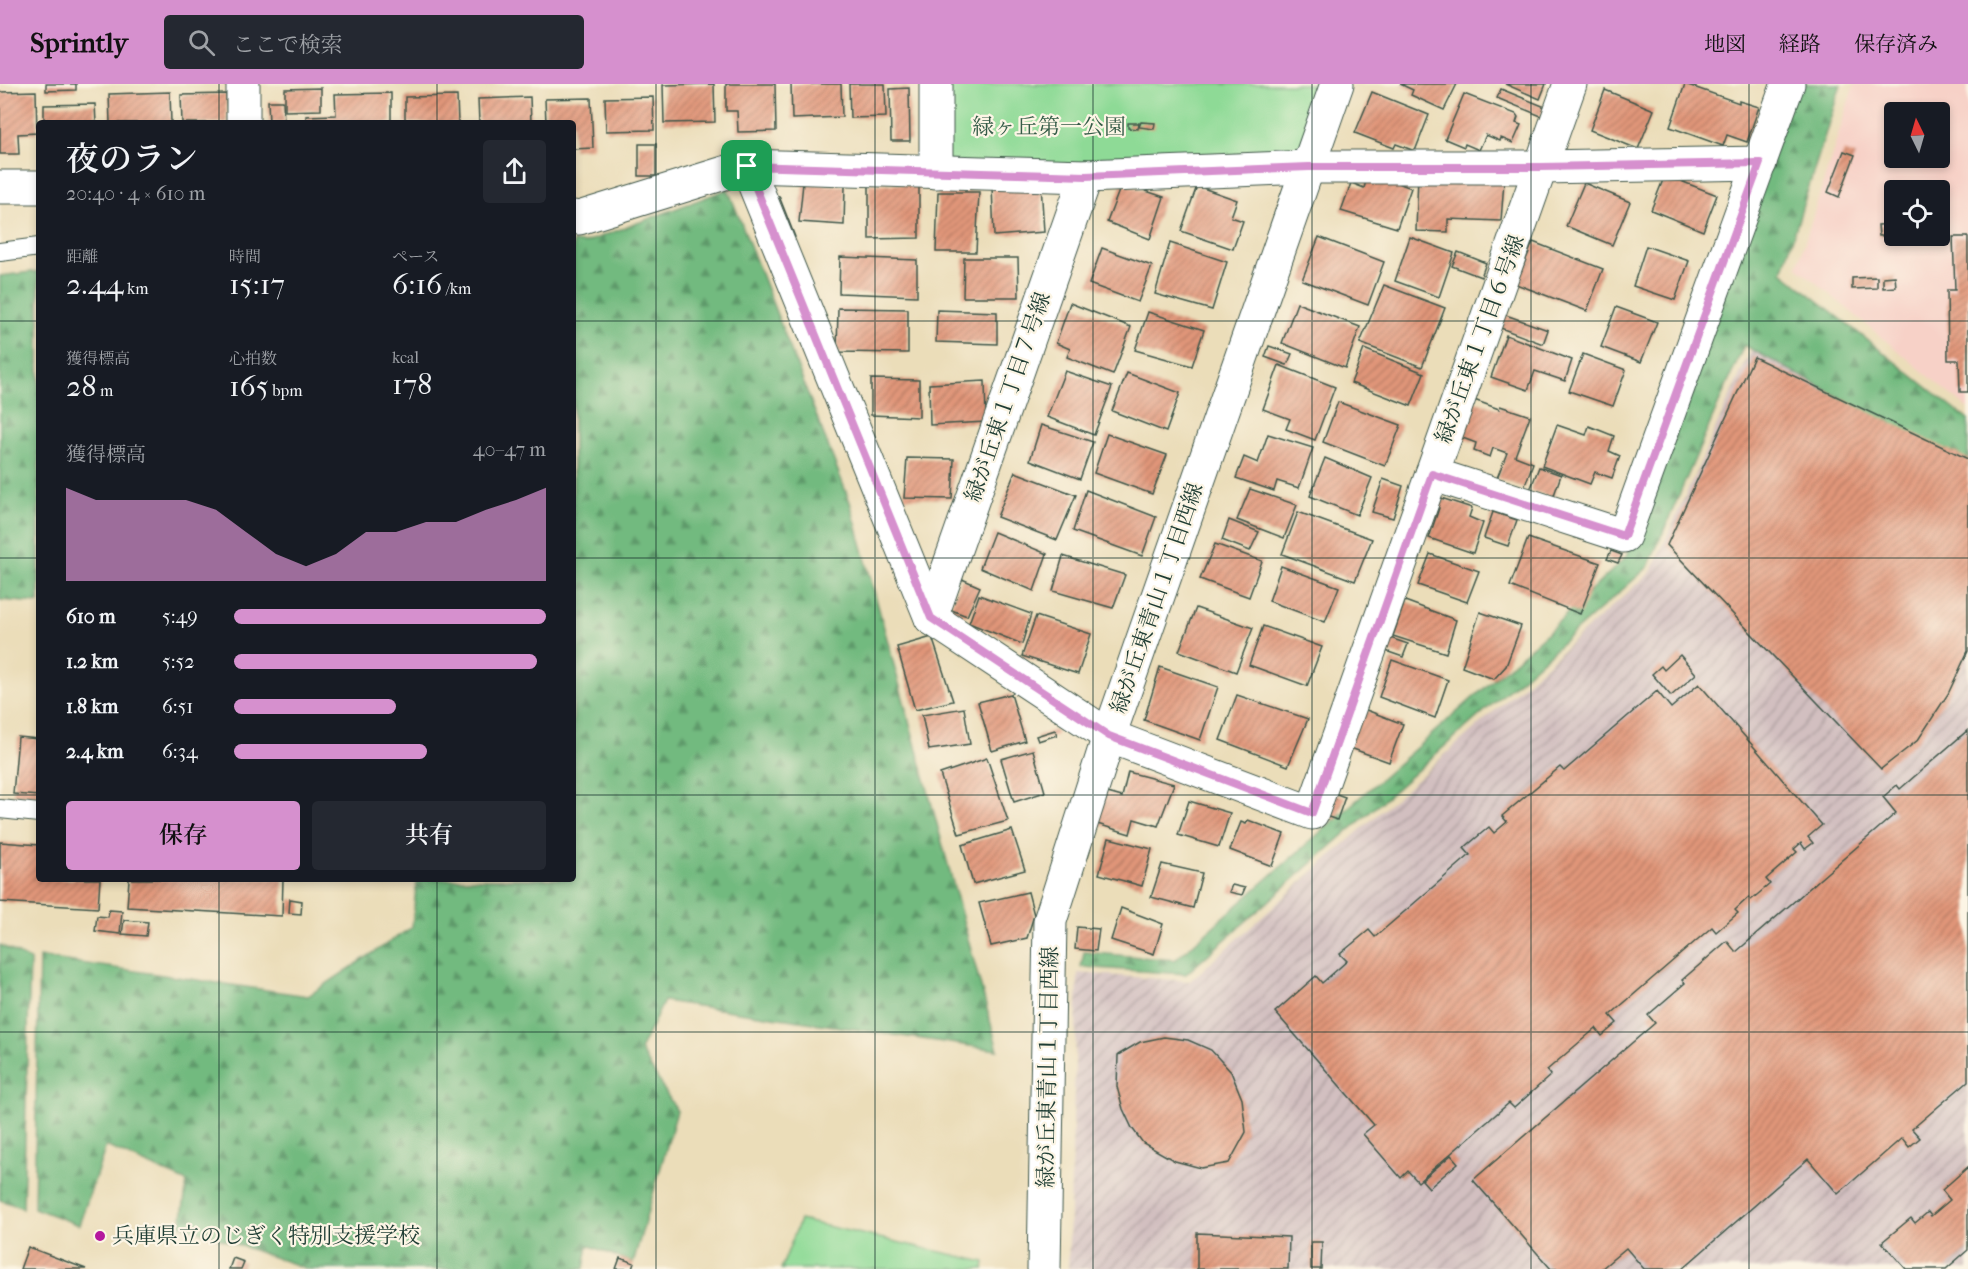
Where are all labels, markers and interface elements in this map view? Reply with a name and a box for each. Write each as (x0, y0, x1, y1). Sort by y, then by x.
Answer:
search box (164, 15, 584, 69)
text: Sprintly (30, 26, 128, 59)
icon: search (185, 26, 218, 59)
text: ここで検索 (233, 32, 343, 58)
text: 地図 (1704, 32, 1746, 56)
text: 経路 (1779, 32, 1821, 56)
text: 保存済み (1854, 32, 1938, 56)
north arrow (1884, 102, 1950, 168)
map controls (1884, 102, 1950, 246)
park label: 緑ヶ丘第一公園 (972, 114, 1126, 140)
text: 夜のラン (66, 140, 198, 179)
button: share (483, 140, 546, 203)
pin (721, 140, 772, 191)
icon: arrive (730, 149, 763, 182)
button: locate (1884, 180, 1950, 246)
text: 20:40 · 4 × 610 m (66, 182, 205, 205)
street label: 緑が丘東１丁目６号線 (1430, 231, 1530, 447)
text: 距離 (66, 247, 98, 266)
text: 時間 (229, 247, 261, 266)
text: ペース (392, 247, 439, 266)
text: 2.44 (66, 267, 124, 302)
text: 15:17 (229, 267, 285, 302)
text: 6:16 (392, 267, 442, 302)
text: km (124, 279, 149, 298)
text: /km (442, 279, 471, 298)
street label: 緑が丘東１丁目７号線 (960, 289, 1056, 505)
text: kcal (392, 348, 419, 367)
text: 獲得標高 (66, 349, 130, 368)
text: 心拍数 (229, 349, 277, 368)
text: 178 (392, 367, 432, 402)
text: 28 (66, 369, 97, 404)
text: 165 (229, 369, 269, 404)
text: m (97, 381, 113, 400)
text: bpm (269, 381, 303, 400)
text: 40–47 m (473, 438, 546, 461)
text: 獲得標高 (66, 443, 146, 466)
street label: 緑が丘東青山１丁目西線 (1105, 479, 1209, 717)
text: 610 m (66, 605, 116, 628)
text: 5:49 (162, 605, 198, 628)
text: 1.2 km (66, 650, 119, 673)
text: 5:52 (162, 650, 194, 673)
text: 1.8 km (66, 695, 118, 718)
text: 6:51 (162, 695, 193, 718)
text: 2.4 km (66, 740, 124, 763)
text: 6:34 (162, 740, 198, 763)
button: 保存 (66, 801, 300, 870)
button: 共有 (312, 801, 546, 870)
street label: 緑が丘東青山１丁目西線 (1033, 946, 1063, 1188)
place label: 兵庫県立のじぎく特別支援学校 (112, 1223, 420, 1249)
marker: 兵庫県立のじぎく特別支援学校 (93, 1229, 107, 1243)

